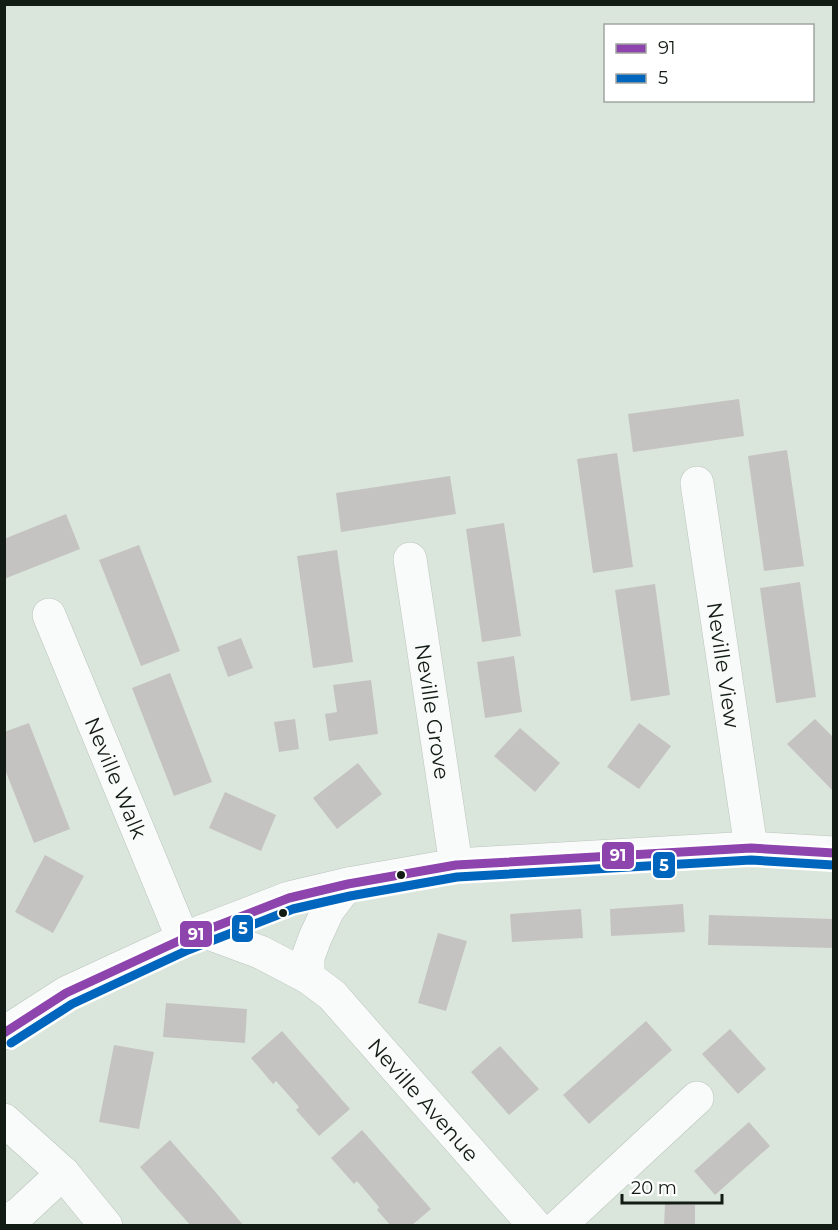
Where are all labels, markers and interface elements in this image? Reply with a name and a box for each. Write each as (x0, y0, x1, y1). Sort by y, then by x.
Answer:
legend (604, 24, 814, 102)
text: 91 (658, 37, 675, 59)
text: 5 (658, 67, 668, 89)
street label: Neville View (702, 600, 746, 730)
street label: Neville Grove (410, 642, 455, 781)
street label: Neville Walk (80, 713, 153, 842)
line badge: 91 (601, 841, 635, 870)
text: 91 (610, 846, 626, 865)
line badge: 5 (652, 851, 676, 879)
text: 5 (659, 856, 669, 875)
unlabelled marker (395, 869, 407, 881)
unlabelled marker (277, 907, 289, 919)
line badge: 5 (231, 914, 254, 943)
text: 5 (238, 919, 248, 938)
line badge: 91 (179, 920, 213, 948)
text: 91 (188, 925, 204, 944)
street label: Neville Avenue (363, 1033, 485, 1166)
scale bar (622, 1167, 722, 1205)
text: 20 m (631, 1177, 677, 1199)

